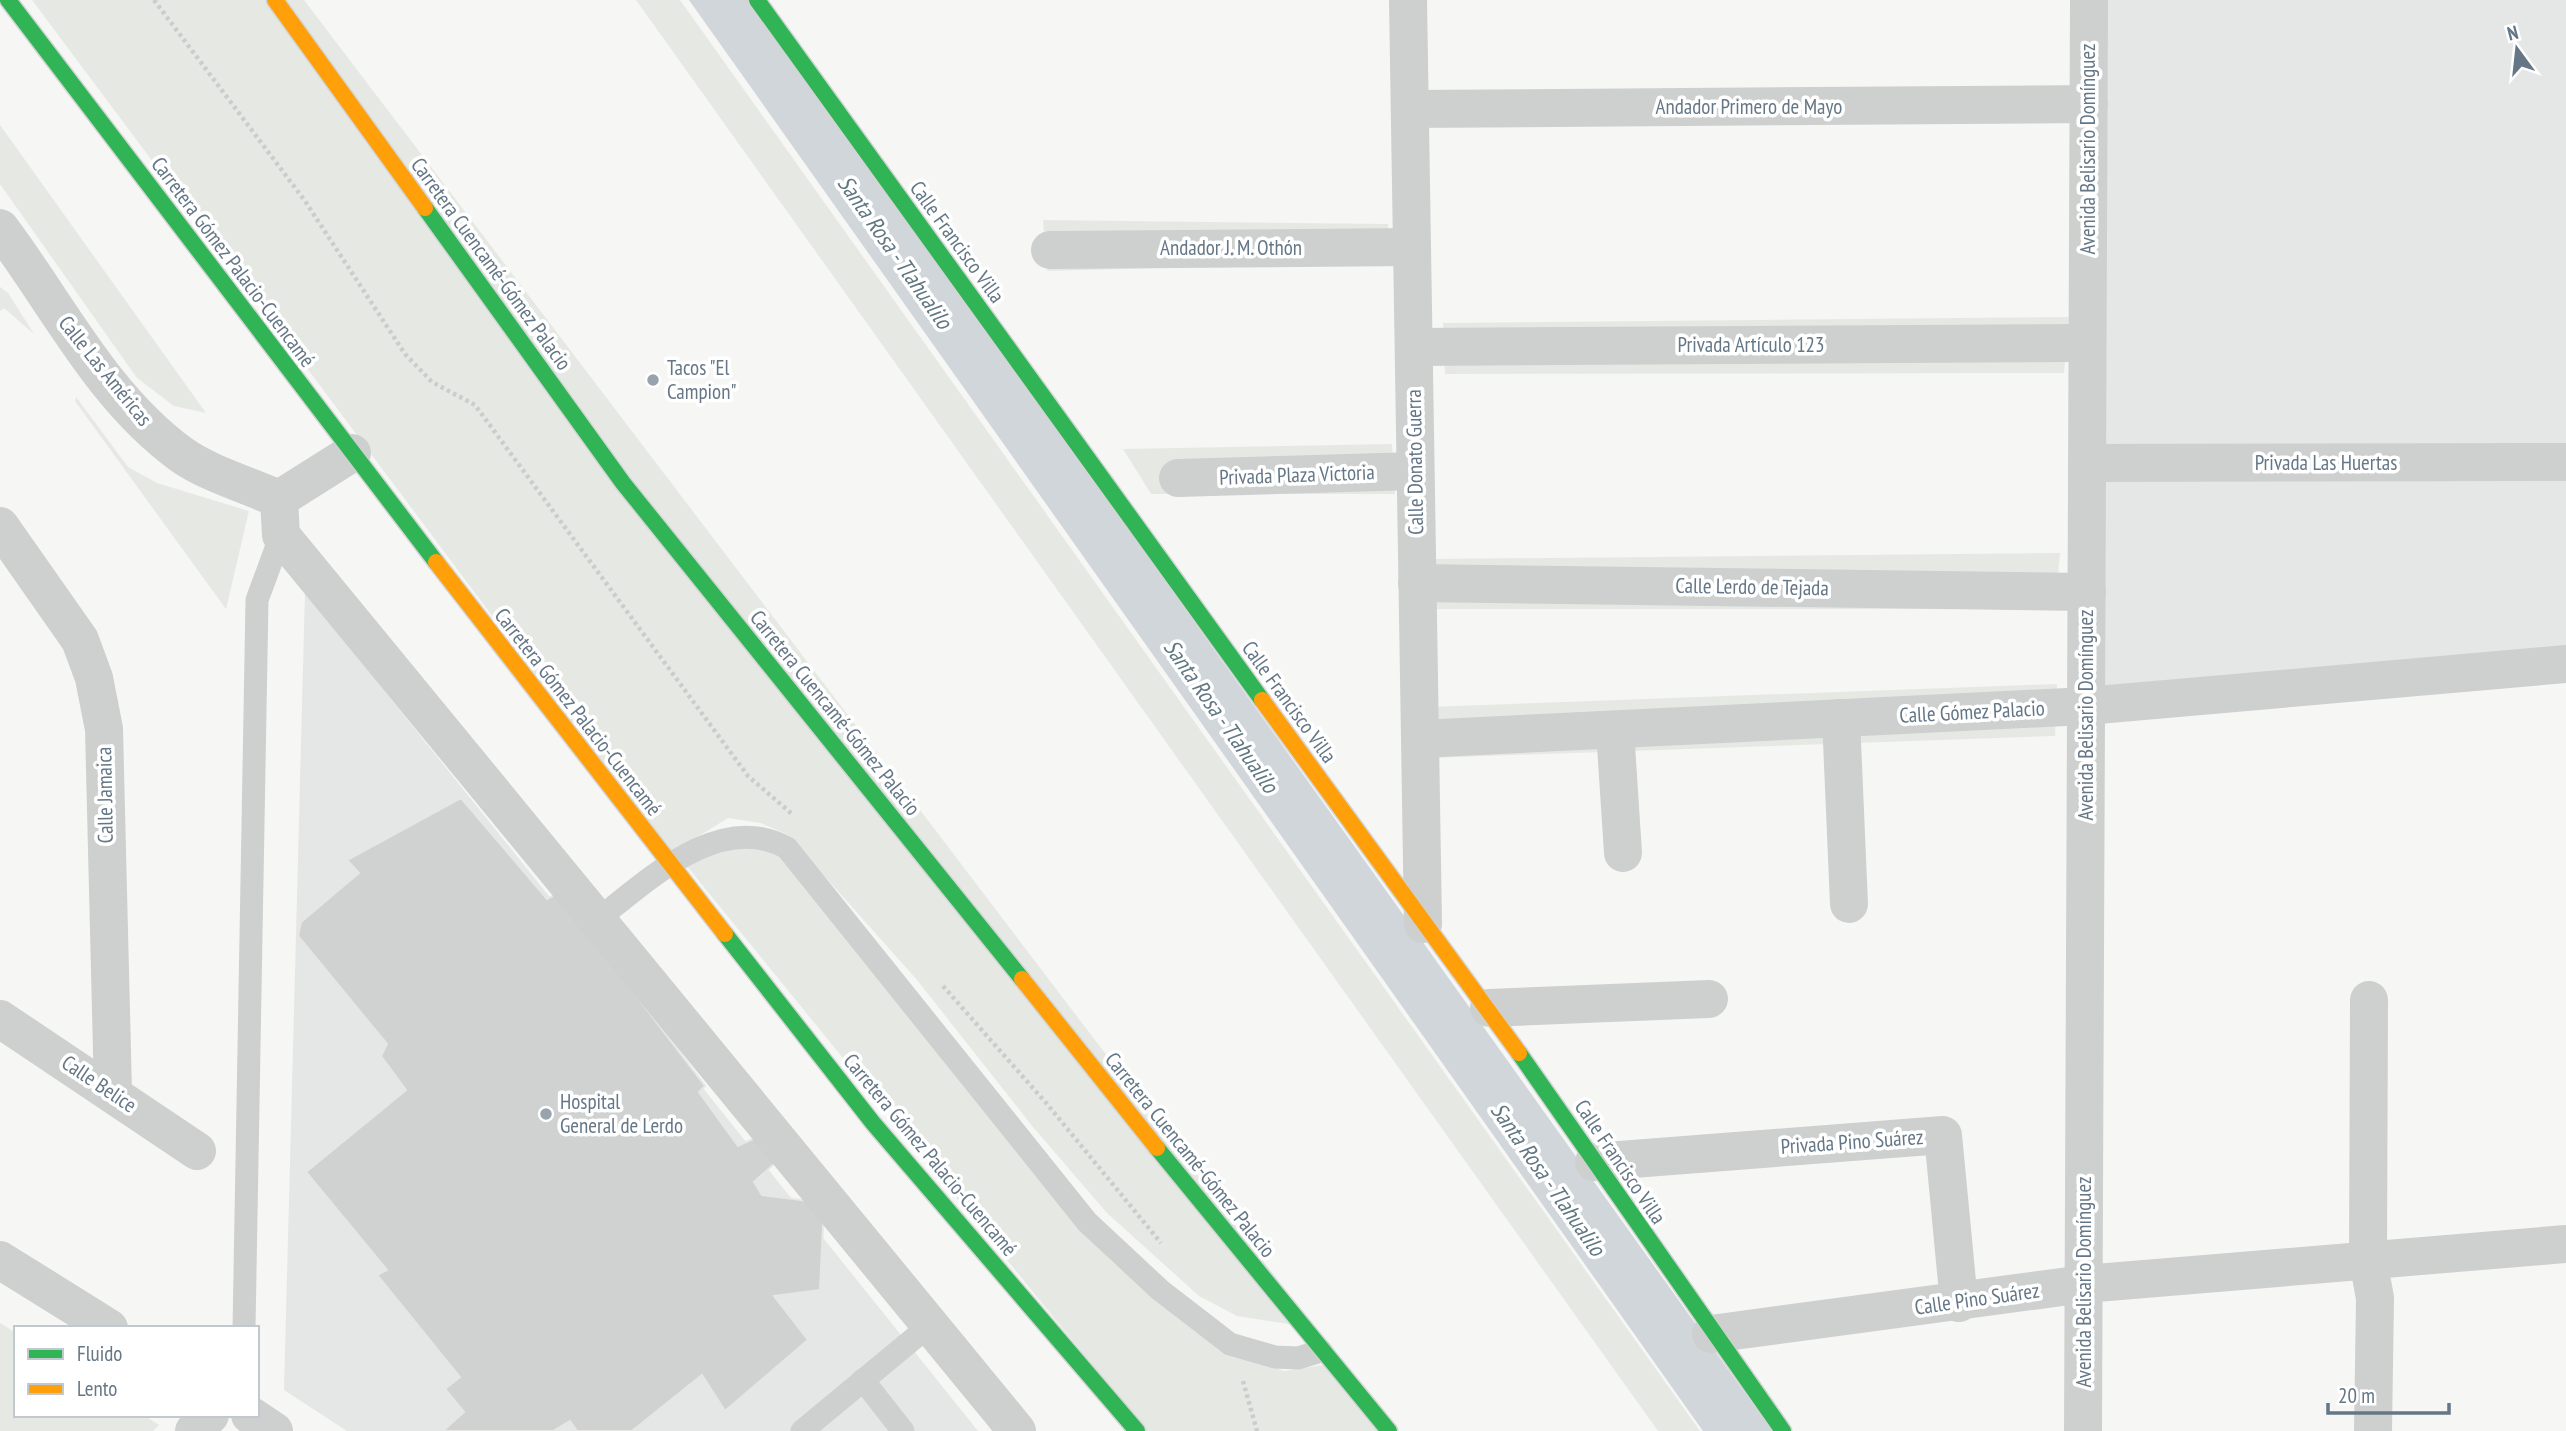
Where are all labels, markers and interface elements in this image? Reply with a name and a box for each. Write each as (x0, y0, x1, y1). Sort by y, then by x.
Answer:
north arrow (2482, 14, 2552, 84)
text: N (2505, 20, 2521, 45)
street label: Avenida Belisario Domínguez (2074, 44, 2101, 254)
street label: Andador Primero de Mayo (1656, 93, 1842, 120)
street label: Carretera Gómez Palacio-Cuencamé (145, 151, 321, 372)
street label: Carretera Cuencamé-Gómez Palacio (405, 152, 578, 375)
water label: Santa Rosa - Tlahualilo (832, 169, 960, 336)
street label: Calle Francisco Villa (904, 175, 1011, 308)
street label: Andador J. M. Othón (1160, 234, 1302, 261)
street label: Calle Las Américas (53, 310, 158, 431)
street label: Privada Artículo 123 (1677, 331, 1825, 358)
place label: Tacos "El Campion" (667, 354, 736, 405)
marker: Tacos "El Campion" (645, 372, 661, 388)
street label: Calle Donato Guerra (1400, 389, 1429, 535)
street label: Privada Las Huertas (2255, 449, 2397, 476)
street label: Privada Plaza Victoria (1219, 458, 1375, 491)
street label: Calle Lerdo de Tejada (1675, 572, 1829, 601)
street label: Carretera Gómez Palacio-Cuencamé (489, 602, 668, 821)
street label: Carretera Cuencamé-Gómez Palacio (744, 605, 927, 821)
street label: Avenida Belisario Domínguez (2072, 610, 2099, 820)
water label: Santa Rosa - Tlahualilo (1158, 633, 1286, 800)
street label: Calle Francisco Villa (1236, 635, 1343, 768)
street label: Calle Gómez Palacio (1899, 694, 2045, 729)
street label: Calle Jamaica (90, 746, 119, 844)
street label: Carretera Cuencamé-Gómez Palacio (1099, 1047, 1282, 1263)
street label: Carretera Gómez Palacio-Cuencamé (838, 1048, 1023, 1262)
street label: Calle Belice (57, 1049, 142, 1118)
place label: Hospital General de Lerdo (560, 1088, 683, 1139)
street label: Calle Francisco Villa (1569, 1094, 1672, 1229)
water label: Santa Rosa - Tlahualilo (1485, 1096, 1613, 1263)
marker: Hospital General de Lerdo (538, 1106, 554, 1122)
street label: Privada Pino Suárez (1780, 1123, 1924, 1160)
street label: Avenida Belisario Domínguez (2070, 1177, 2097, 1387)
street label: Calle Pino Suárez (1913, 1276, 2041, 1321)
legend (14, 1326, 259, 1417)
text: Fluido (77, 1340, 122, 1367)
scale bar (2328, 1372, 2449, 1416)
text: Lento (77, 1375, 117, 1402)
text: 20 m (2338, 1382, 2375, 1409)

